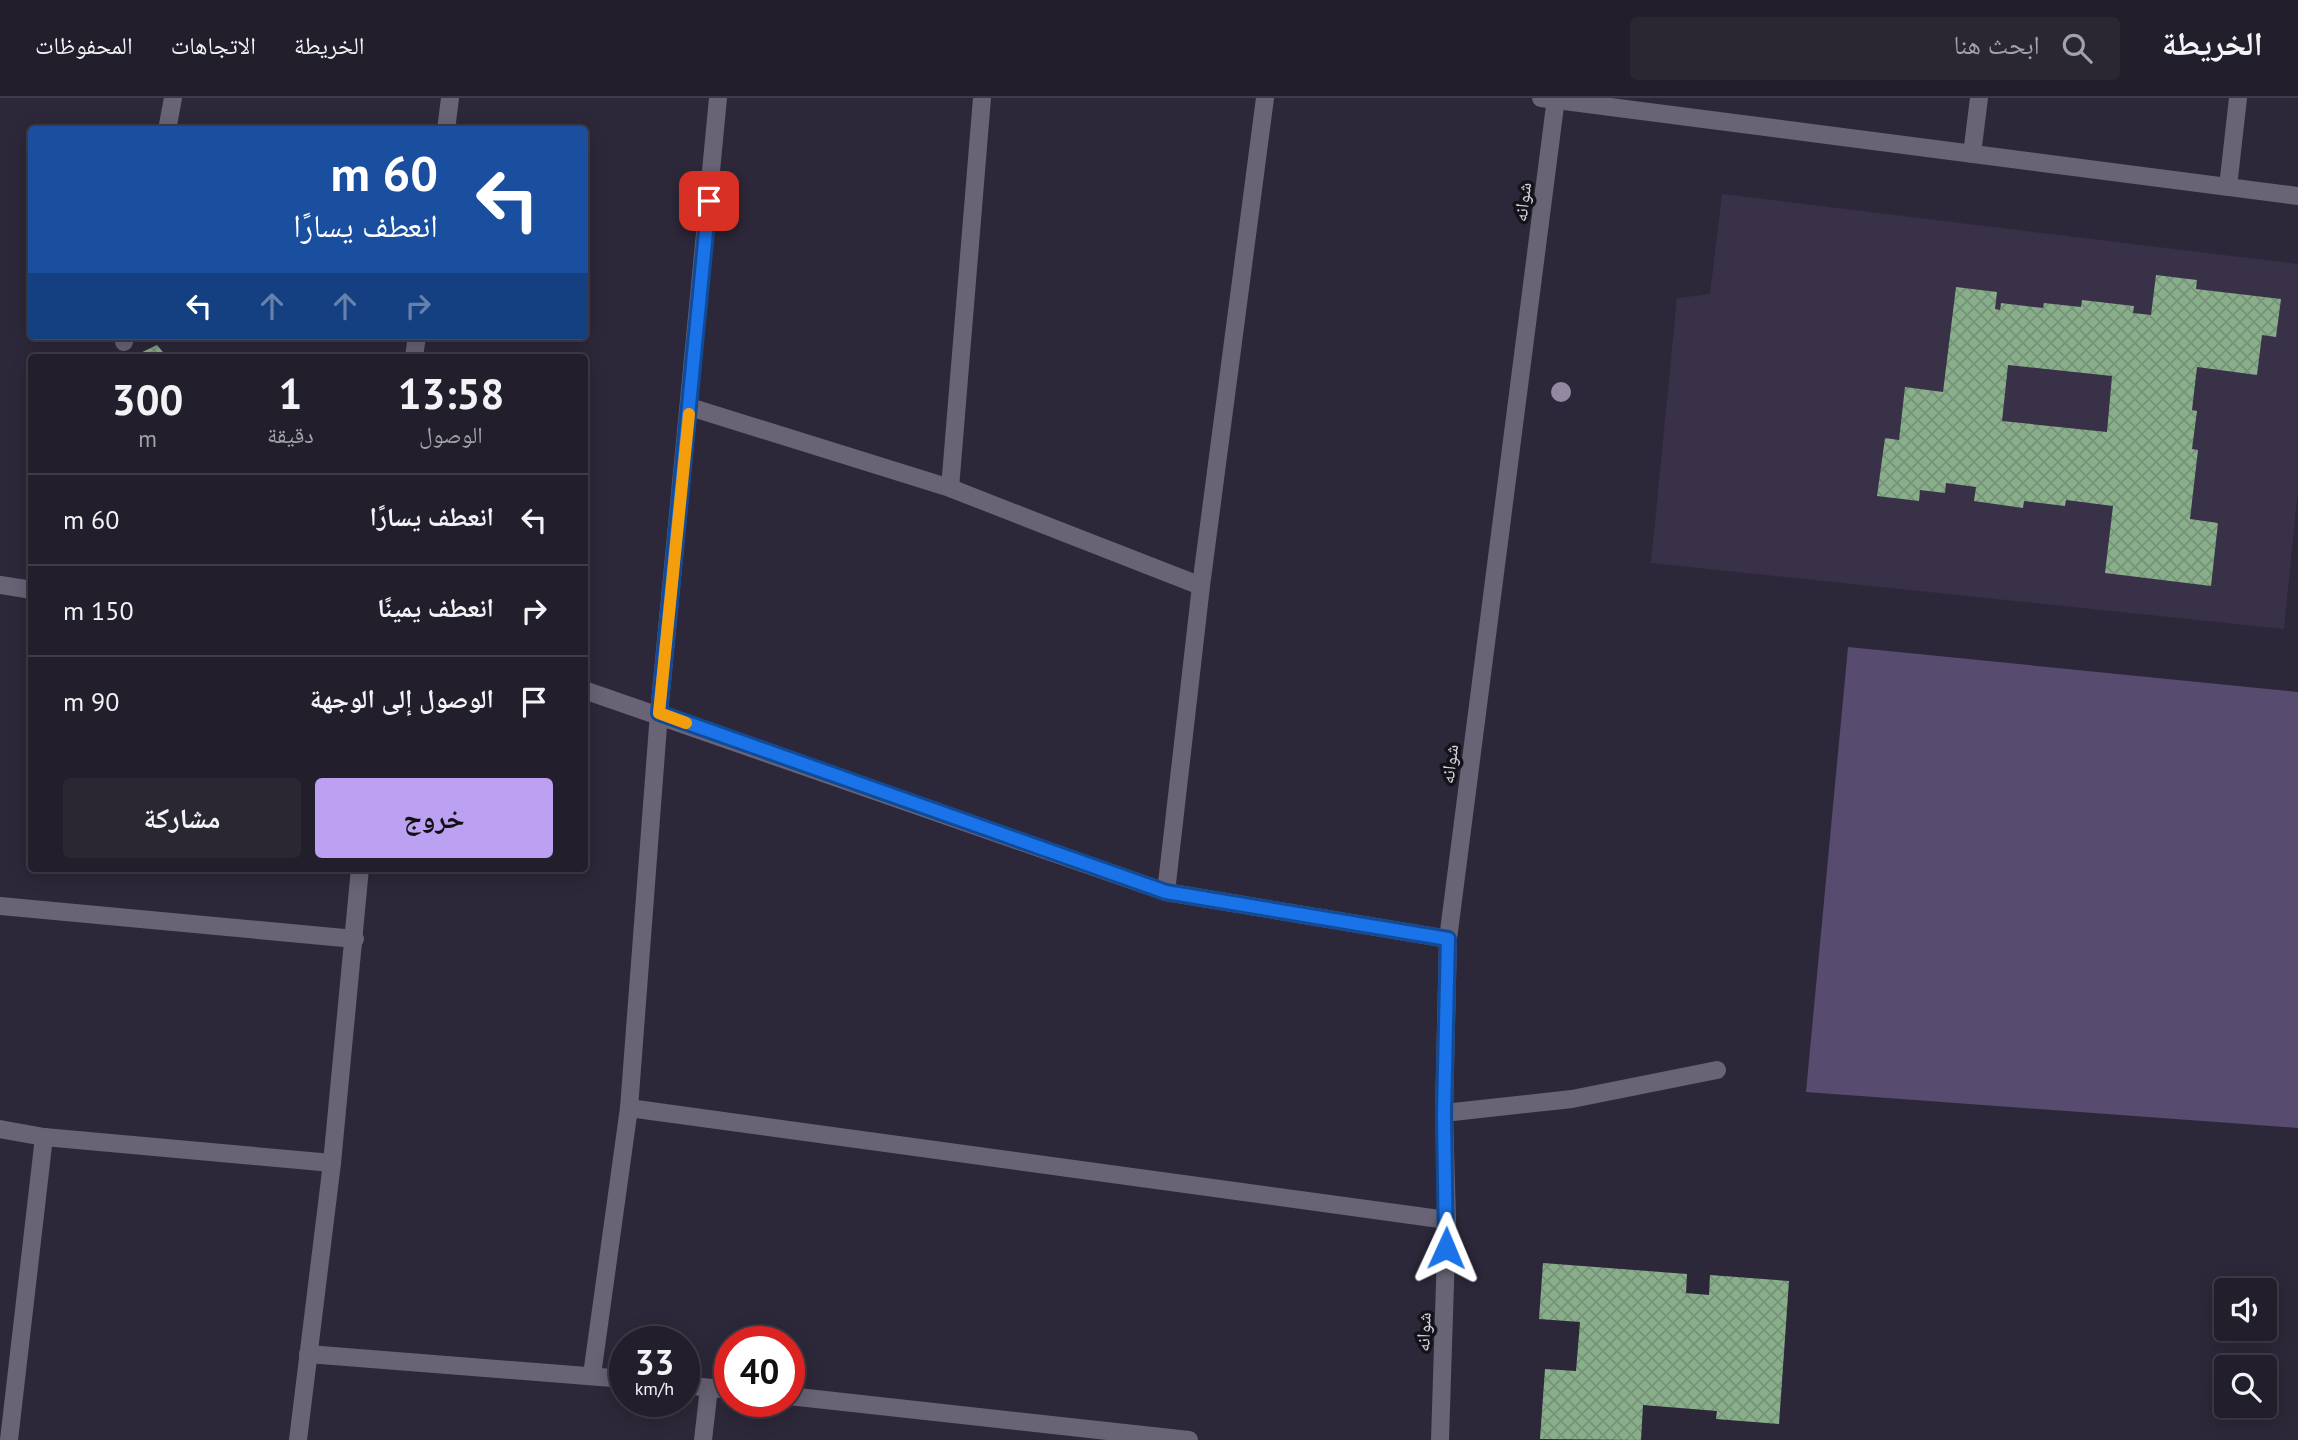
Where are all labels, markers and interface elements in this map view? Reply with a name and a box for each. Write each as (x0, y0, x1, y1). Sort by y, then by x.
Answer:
search box (1630, 17, 2120, 80)
text: الخريطة (2162, 21, 2263, 64)
text: ابحث هنا (1954, 28, 2040, 61)
icon: search (2058, 29, 2096, 67)
text: المحفوظات (35, 30, 133, 61)
text: الاتجاهات (171, 30, 256, 61)
text: الخريطة (294, 30, 365, 61)
text: 60 m (331, 141, 438, 205)
icon: left (462, 154, 553, 245)
pin (679, 171, 739, 231)
street label: شوانە (1508, 181, 1536, 223)
icon: arrive (690, 182, 728, 220)
text: انعطف يسارًا (293, 204, 438, 246)
icon: left (180, 287, 218, 325)
icon: ahead (253, 287, 291, 325)
icon: ahead (326, 287, 364, 325)
icon: right (399, 287, 437, 325)
text: 1 (279, 366, 302, 421)
text: 13:58 (398, 366, 504, 421)
text: 300 (112, 372, 183, 427)
text: دقيقة (267, 420, 314, 449)
text: الوصول (419, 420, 483, 449)
text: m (138, 424, 157, 453)
text: انعطف يسارًا (370, 500, 494, 533)
icon: left (515, 501, 553, 539)
text: 60 m (63, 503, 119, 536)
text: انعطف يمينًا (377, 591, 494, 624)
icon: right (515, 592, 553, 630)
text: 150 m (63, 594, 134, 627)
text: الوصول إلى الوجهة (310, 682, 494, 715)
icon: arrive (515, 683, 553, 721)
text: 90 m (63, 685, 119, 718)
street label: شوانە (1435, 743, 1463, 785)
button: مشاركة (63, 778, 301, 858)
button: خروج (315, 778, 553, 858)
position arrow (1409, 1211, 1483, 1285)
map controls (2214, 1278, 2277, 1418)
button: sound (2214, 1278, 2277, 1341)
street label: شوانە (1410, 1312, 1436, 1352)
speed limit sign: 40 (714, 1326, 805, 1417)
text: 33 (635, 1339, 674, 1385)
button: search (2214, 1355, 2277, 1418)
text: km/h (635, 1377, 674, 1400)

